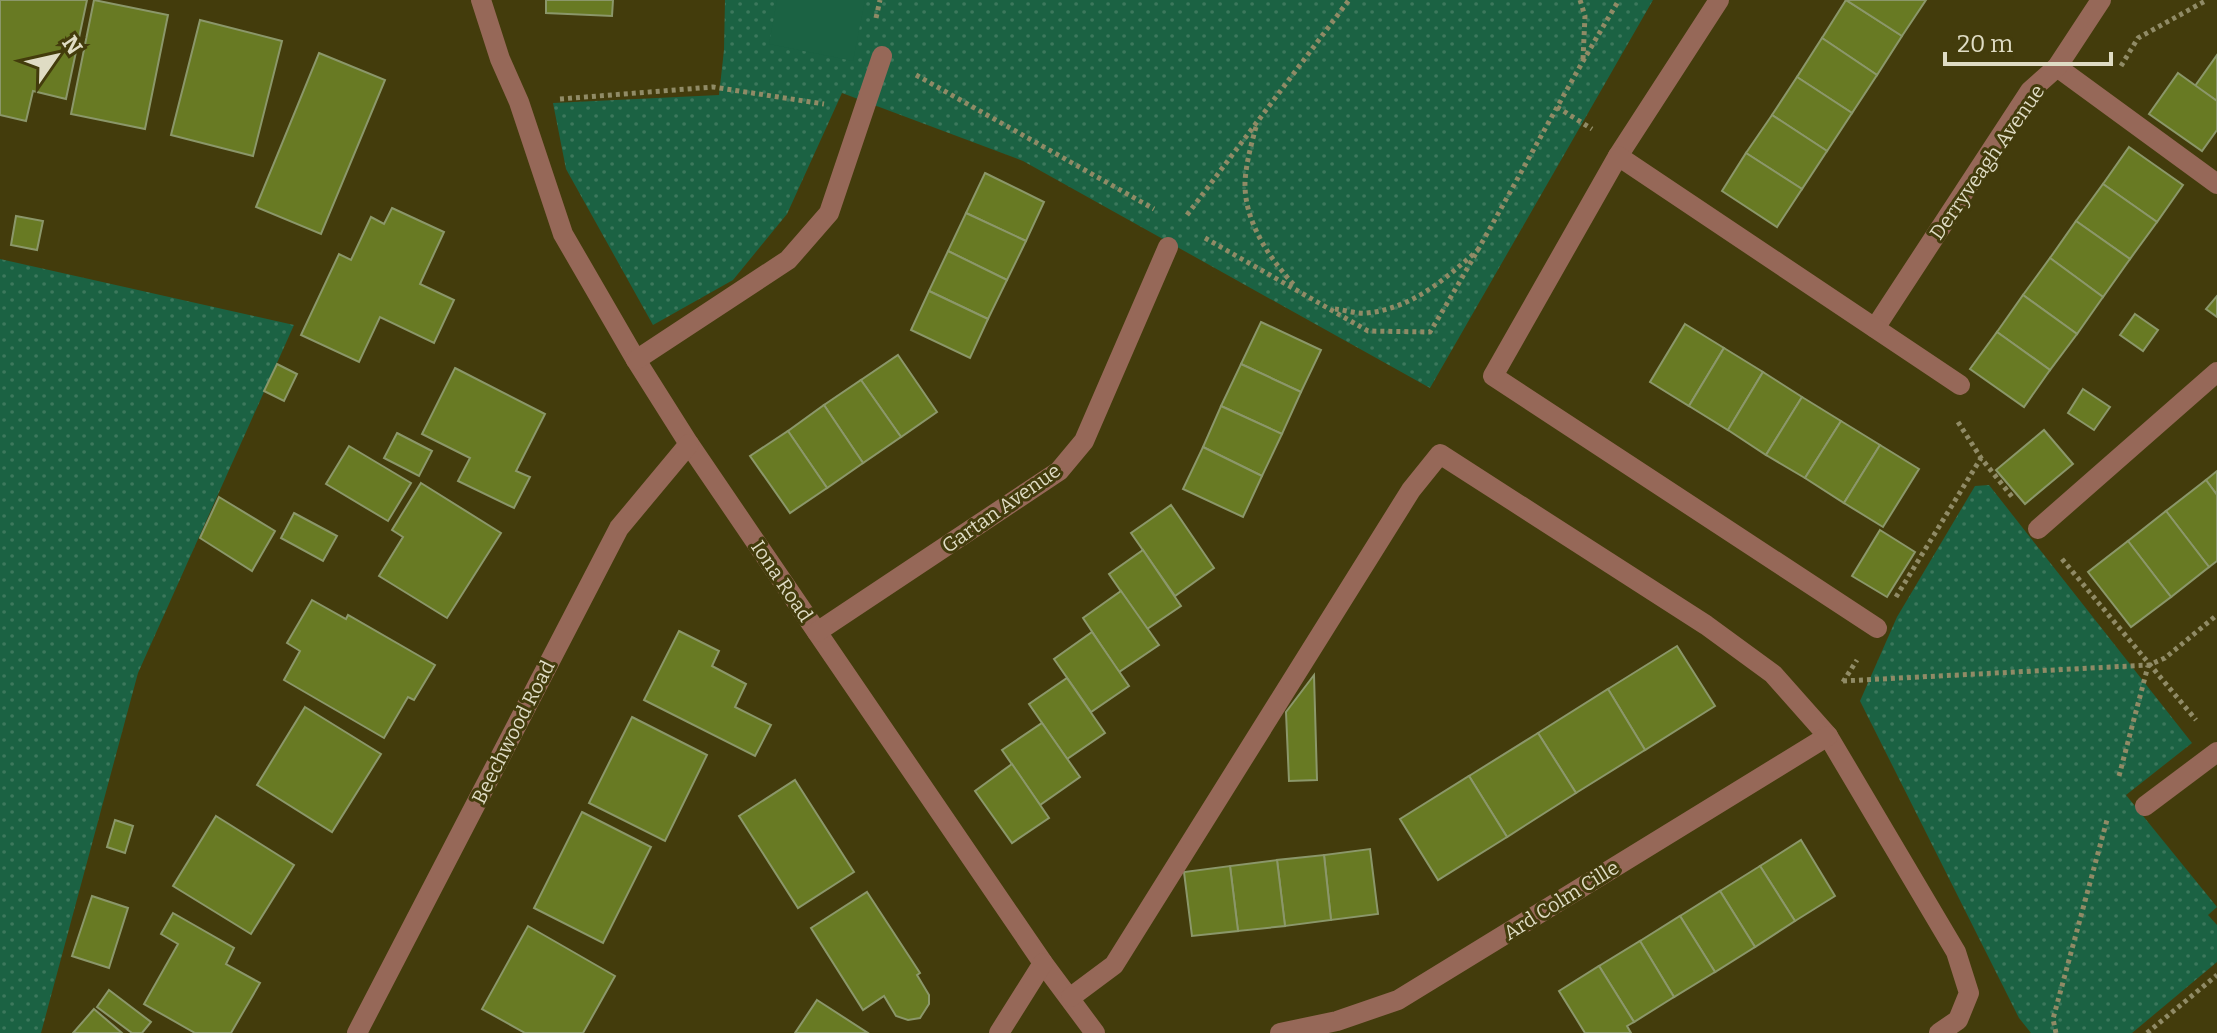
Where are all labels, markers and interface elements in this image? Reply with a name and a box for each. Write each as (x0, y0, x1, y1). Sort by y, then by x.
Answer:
north arrow (16, 16, 96, 96)
scale bar (1945, 16, 2111, 66)
text: 20 m (1957, 30, 2013, 58)
text: N (56, 31, 88, 60)
street label: Derryveagh Avenue (1925, 80, 2049, 244)
street label: Gartan Avenue (937, 458, 1065, 558)
street label: Iona Road (746, 536, 818, 626)
street label: Beechwood Road (466, 656, 560, 808)
street label: Ard Colm Cille (1499, 855, 1623, 945)

